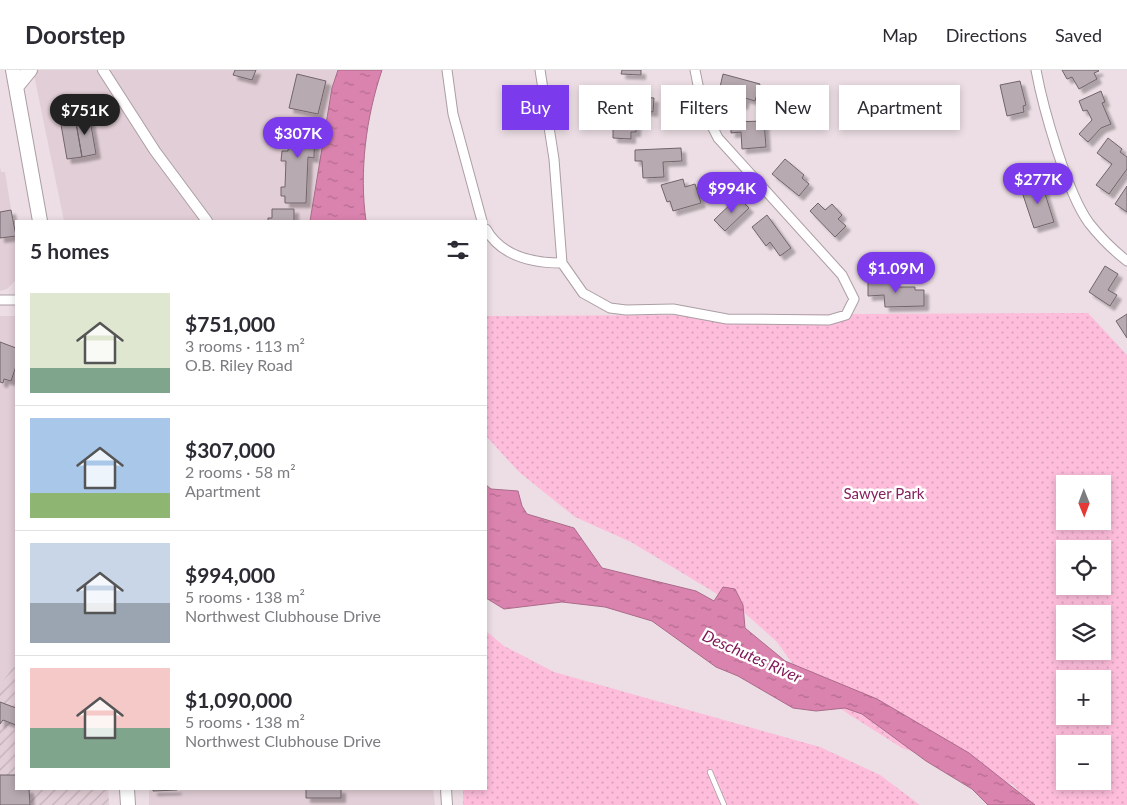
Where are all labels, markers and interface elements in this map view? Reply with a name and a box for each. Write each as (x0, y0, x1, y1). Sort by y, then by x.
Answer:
text: Doorstep (25, 20, 125, 49)
text: Map (882, 24, 918, 46)
text: Directions (946, 24, 1027, 46)
text: Saved (1055, 24, 1102, 46)
chip: Buy (502, 85, 569, 130)
chip: Rent (579, 85, 651, 130)
chip: Filters (661, 85, 746, 130)
chip: New (756, 85, 829, 130)
chip: Apartment (839, 85, 960, 130)
pin: $751K (50, 93, 120, 136)
text: $751K (61, 100, 109, 119)
pin: $307K (263, 116, 333, 159)
text: $307K (274, 123, 322, 142)
pin: $277K (1003, 162, 1073, 205)
text: $277K (1014, 169, 1062, 188)
pin: $994K (697, 172, 767, 214)
text: $994K (708, 178, 756, 197)
icon: filters (444, 236, 472, 264)
text: 5 homes (30, 238, 109, 263)
pin: $1.09M (855, 252, 937, 294)
text: $1.09M (868, 258, 924, 277)
text: $751,000 (185, 311, 275, 336)
icon: home (70, 313, 130, 373)
text: 3 rooms · 113 m² (185, 336, 305, 355)
text: O.B. Riley Road (185, 355, 293, 374)
text: $307,000 (185, 437, 275, 462)
icon: home (70, 438, 130, 498)
text: 2 rooms · 58 m² (185, 462, 296, 481)
north arrow (1056, 475, 1111, 530)
map controls (1056, 475, 1111, 790)
text: Apartment (185, 481, 260, 500)
park label: Sawyer Park (844, 484, 925, 502)
button: locate (1056, 540, 1111, 595)
text: $994,000 (185, 562, 275, 587)
icon: home (70, 563, 130, 623)
text: 5 rooms · 138 m² (185, 587, 305, 606)
button: layers (1056, 605, 1111, 660)
text: Northwest Clubhouse Drive (185, 606, 381, 625)
water label: Deschutes River (700, 625, 805, 686)
button: + (1056, 670, 1111, 725)
text: $1,090,000 (185, 687, 292, 712)
icon: home (70, 688, 130, 748)
text: 5 rooms · 138 m² (185, 712, 305, 731)
text: Northwest Clubhouse Drive (185, 731, 381, 750)
button: − (1056, 735, 1111, 790)

